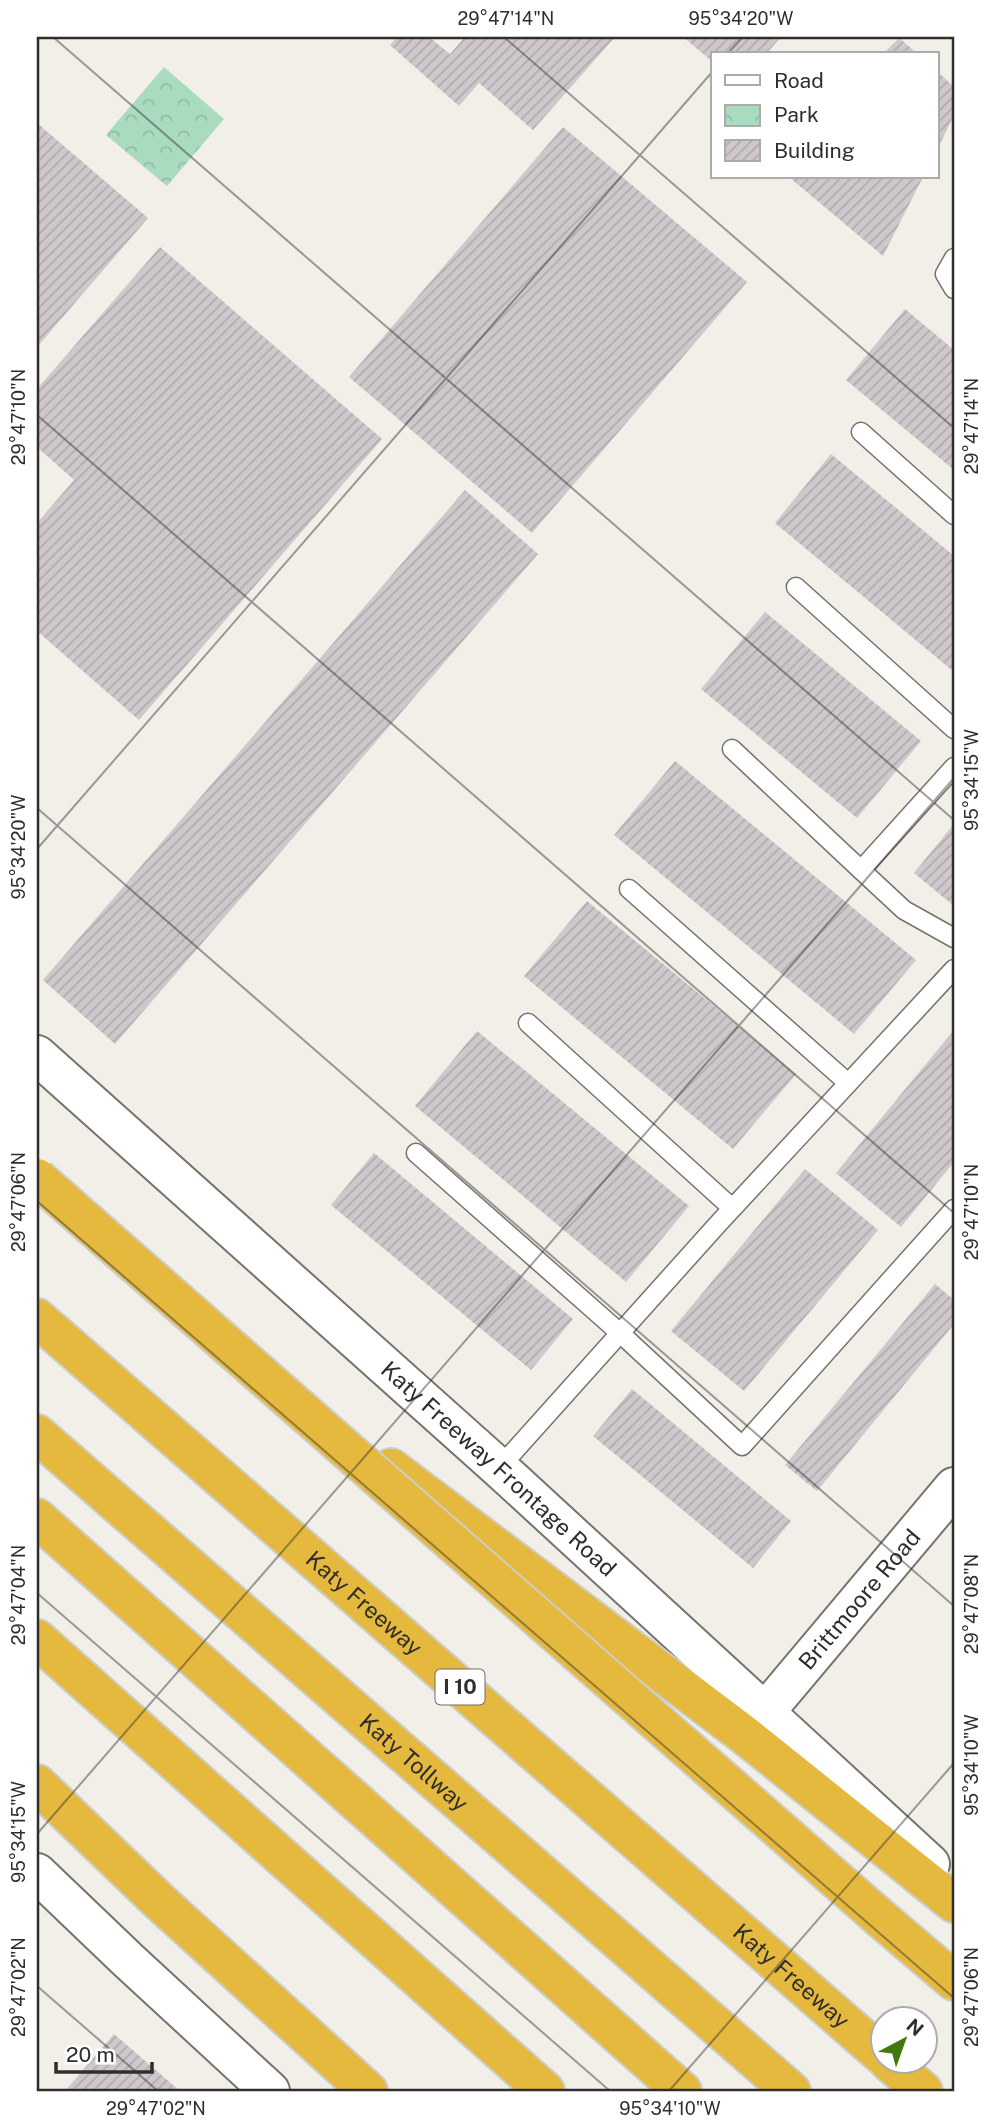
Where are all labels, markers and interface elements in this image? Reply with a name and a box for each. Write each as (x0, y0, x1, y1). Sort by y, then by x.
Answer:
text: 29°47'14"N (458, 8, 554, 29)
text: 95°34'20"W (689, 8, 793, 29)
legend (711, 52, 939, 178)
text: Road (774, 68, 824, 93)
text: Park (774, 102, 819, 127)
text: Building (774, 138, 855, 163)
text: 29°47'10"N (8, 369, 29, 465)
text: 29°47'14"N (961, 378, 982, 474)
text: 95°34'15"W (961, 729, 982, 831)
text: 95°34'20"W (8, 795, 29, 899)
text: 29°47'06"N (8, 1152, 29, 1252)
text: 29°47'10"N (961, 1164, 982, 1260)
street label: Katy Freeway Frontage Road (376, 1355, 622, 1582)
street label: Brittmoore Road (793, 1524, 926, 1675)
text: 29°47'04"N (8, 1545, 29, 1645)
street label: Katy Freeway (301, 1545, 428, 1661)
text: 29°47'08"N (961, 1554, 982, 1654)
road number: I 10 (435, 1670, 484, 1704)
street label: Katy Tollway (355, 1708, 474, 1817)
text: 95°34'10"W (961, 1714, 982, 1816)
text: 95°34'15"W (8, 1781, 29, 1883)
street label: Katy Freeway (728, 1918, 855, 2034)
text: 29°47'02"N (8, 1937, 29, 2037)
text: 29°47'06"N (961, 1947, 982, 2047)
north arrow (869, 2006, 939, 2076)
text: N (902, 2014, 928, 2040)
scale bar (56, 2030, 152, 2074)
text: 20 m (66, 2042, 115, 2067)
text: 29°47'02"N (106, 2098, 206, 2119)
text: 95°34'10"W (619, 2098, 721, 2119)

